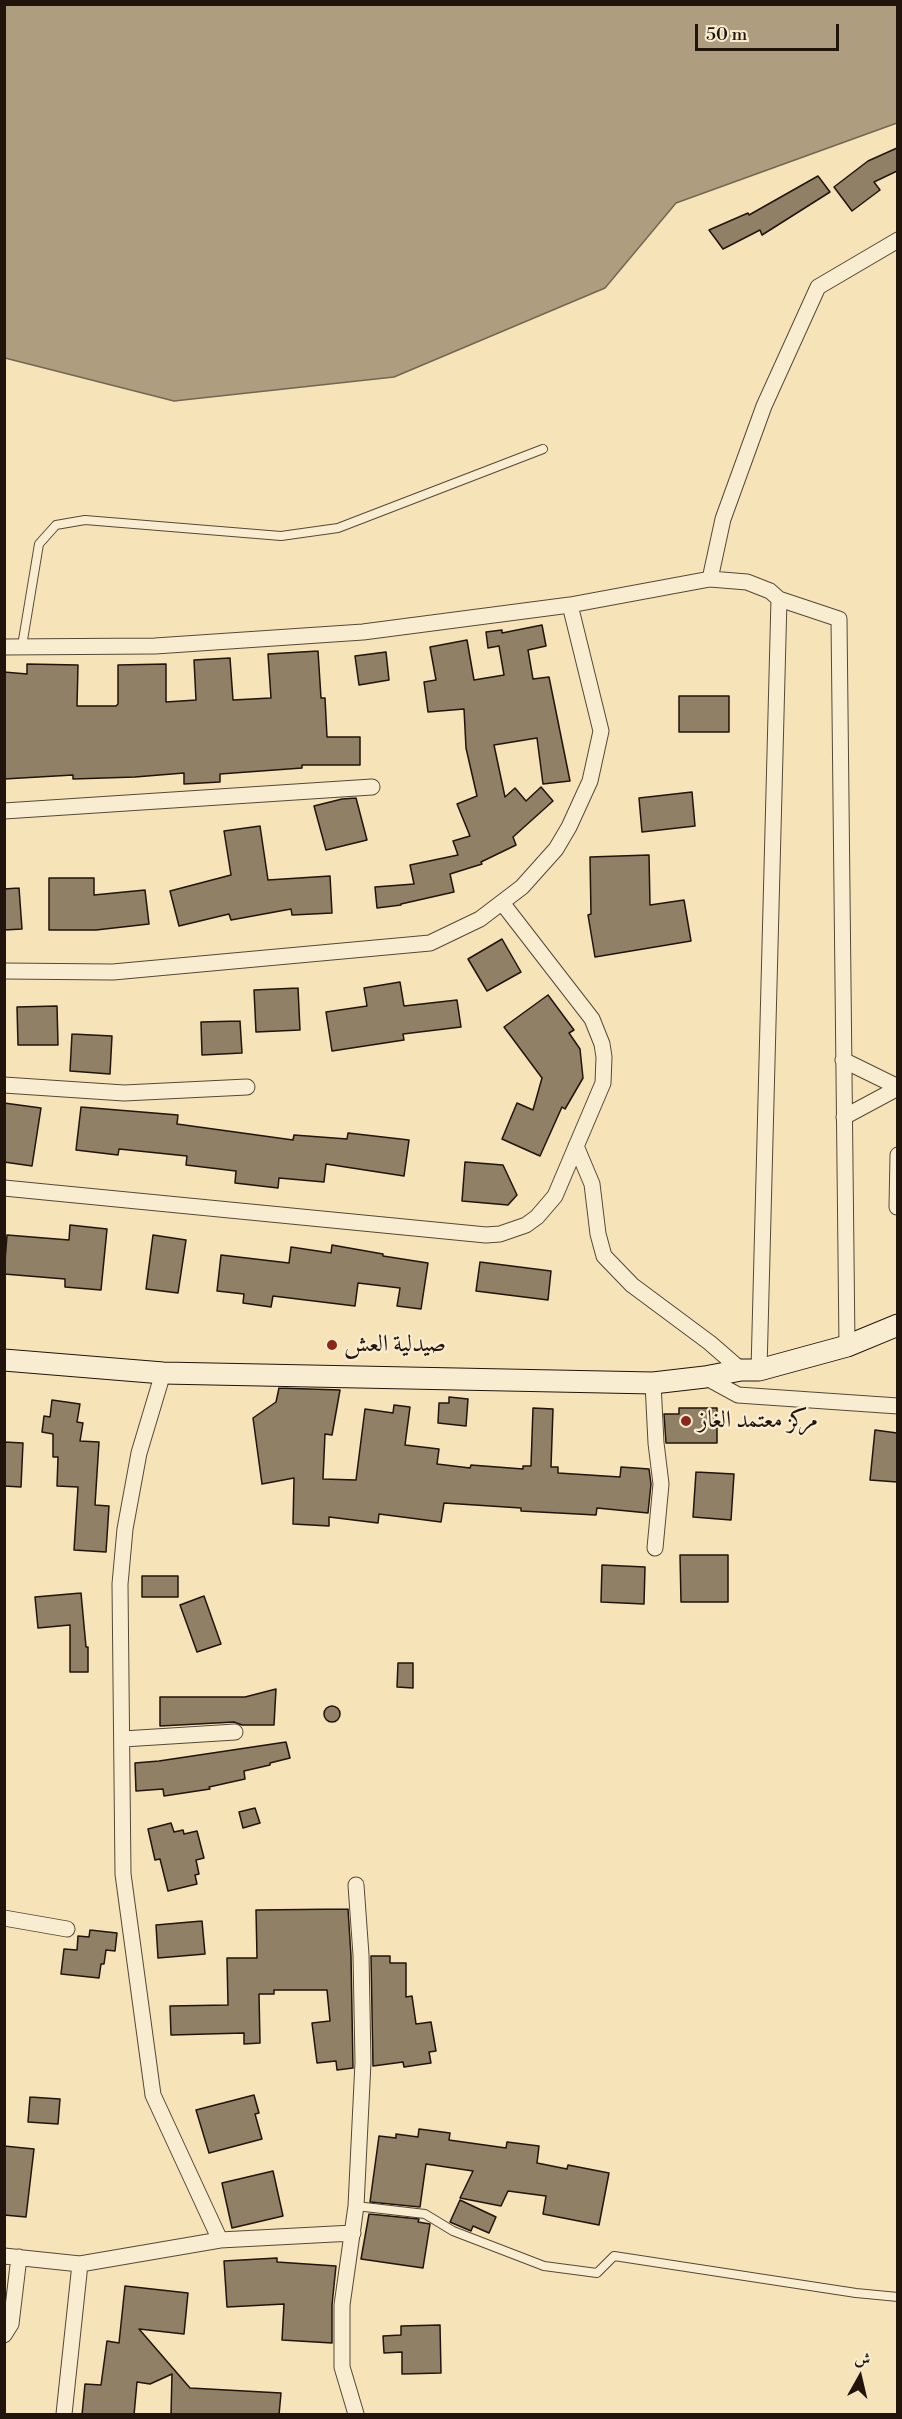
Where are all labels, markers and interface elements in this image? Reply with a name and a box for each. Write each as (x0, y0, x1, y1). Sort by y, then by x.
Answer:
scale bar (698, 12, 842, 50)
text: 50 m (706, 23, 747, 46)
place label: صيدلية العش (344, 1331, 446, 1359)
marker: صيدلية العش (325, 1338, 339, 1352)
place label: مركز معتمد الغاز (698, 1407, 818, 1435)
marker: مركز معتمد الغاز (679, 1414, 693, 1428)
north arrow (830, 2347, 890, 2407)
text: ش (853, 2348, 872, 2370)

